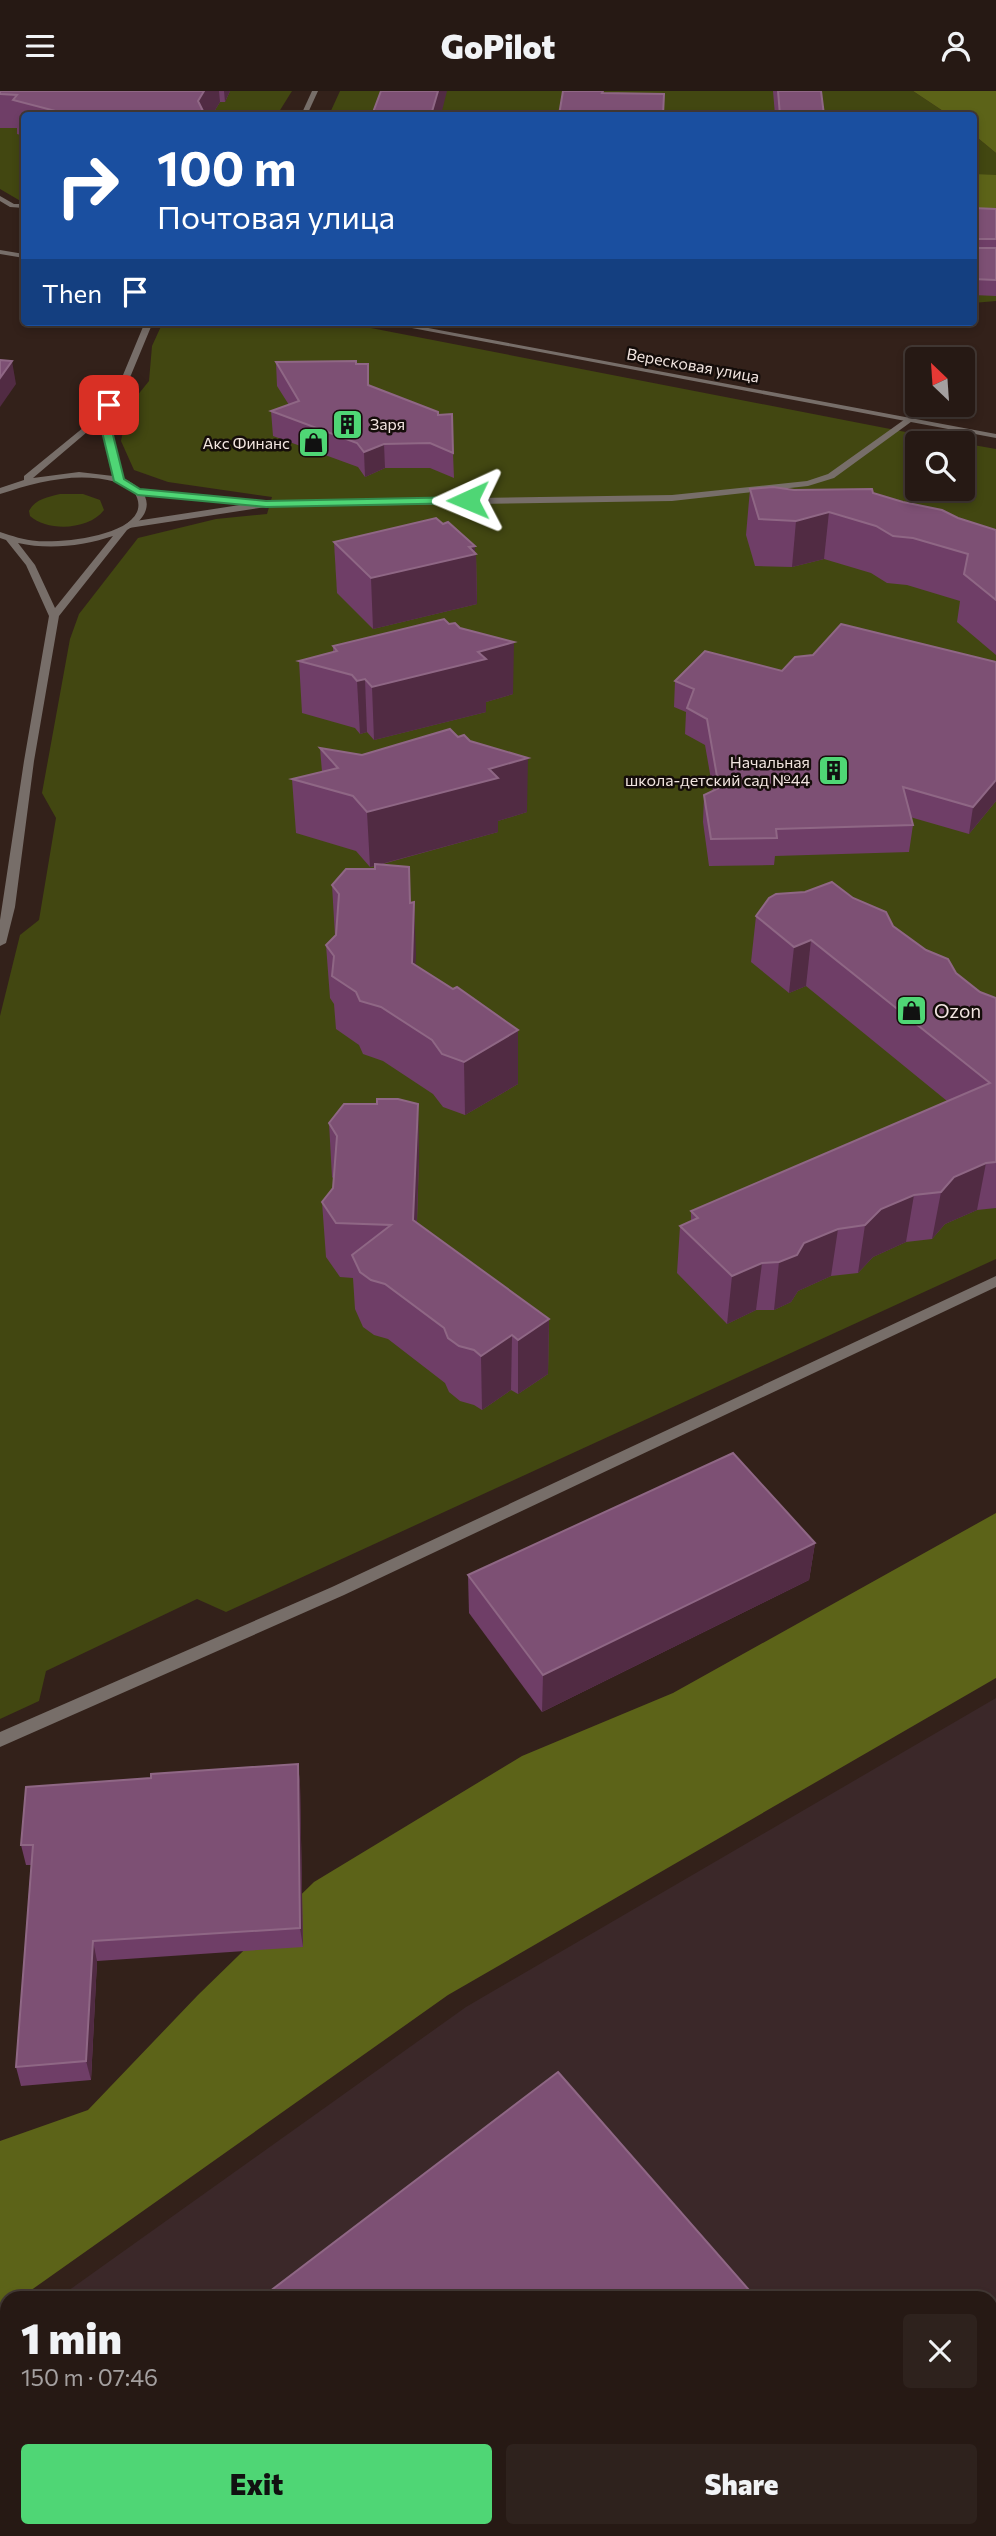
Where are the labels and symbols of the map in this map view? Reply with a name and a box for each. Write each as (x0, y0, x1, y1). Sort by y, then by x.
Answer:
street label: Вересковая улица (625, 343, 761, 386)
north arrow (905, 347, 975, 417)
pin (79, 375, 139, 435)
building icon: Заря (330, 407, 364, 441)
place label: Заря (370, 414, 405, 433)
shop icon: Акс Финанс (296, 426, 330, 460)
place label: Акс Финанс (203, 433, 290, 452)
position arrow (431, 463, 505, 537)
place label: Начальная школа-детский сад №44 (625, 752, 810, 789)
building icon: Начальная школа-детский сад №44 (816, 754, 850, 788)
shop icon: Ozon (894, 994, 928, 1028)
place label: Ozon (934, 999, 981, 1022)

